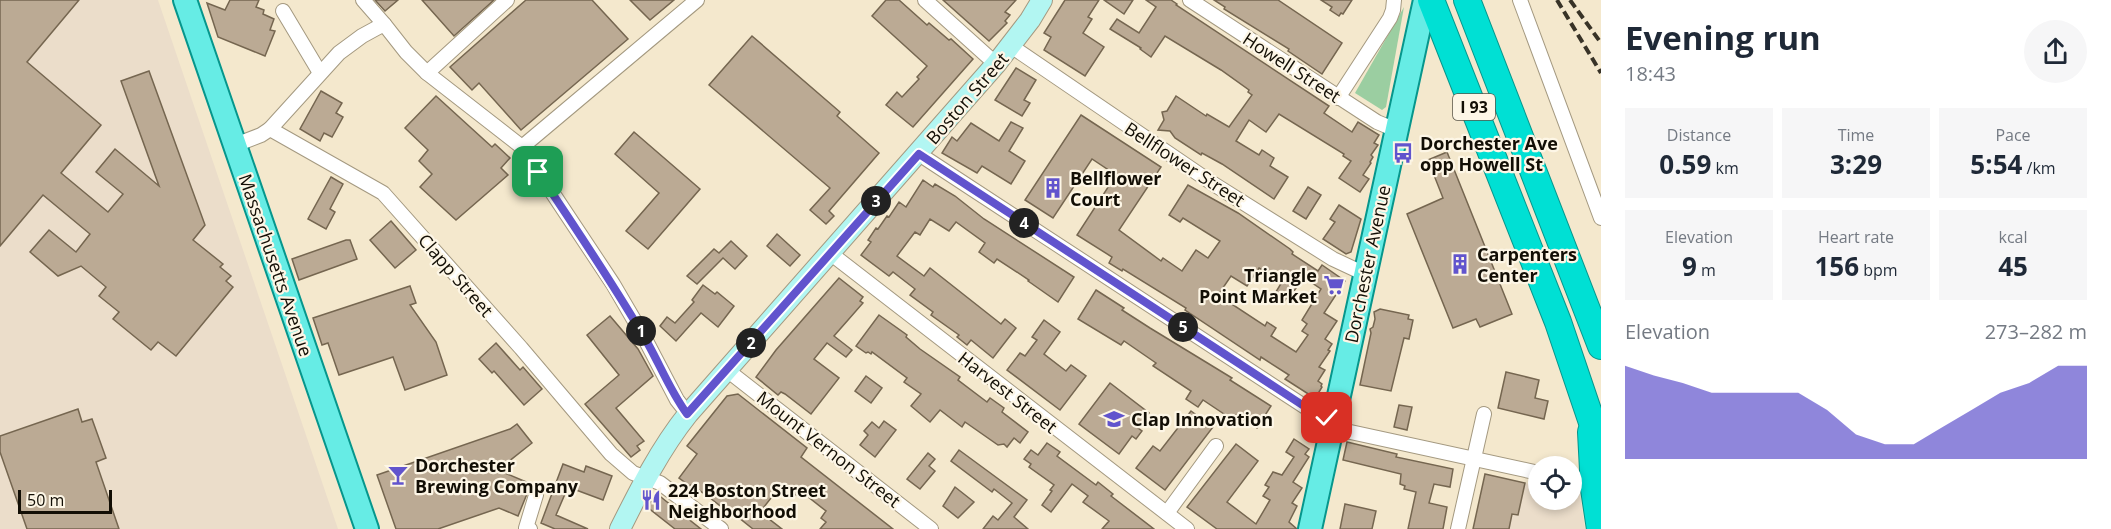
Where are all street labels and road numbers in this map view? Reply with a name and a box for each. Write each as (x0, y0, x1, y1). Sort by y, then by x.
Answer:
street label: Howell Street (1238, 26, 1346, 108)
street label: Boston Street (920, 47, 1014, 149)
road number: I 93 (1453, 94, 1495, 120)
street label: Bellflower Street (1120, 116, 1250, 212)
street label: Massachusetts Avenue (233, 171, 319, 359)
street label: Dorchester Avenue (1339, 183, 1395, 345)
street label: Clapp Street (413, 228, 499, 322)
street label: Harvest Street (953, 346, 1063, 438)
street label: Mount Vernon Street (752, 385, 906, 513)

